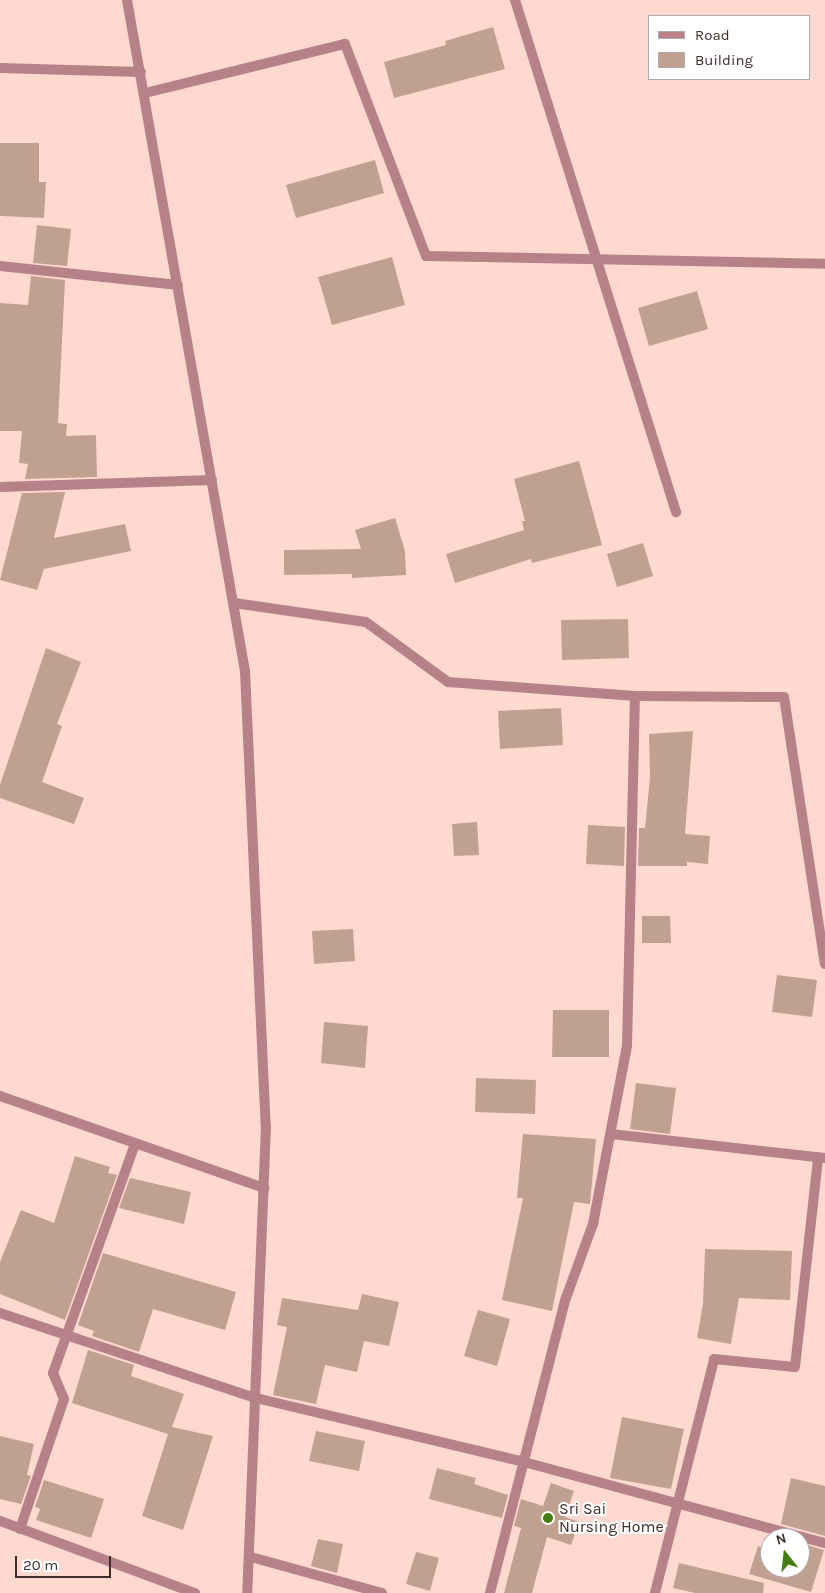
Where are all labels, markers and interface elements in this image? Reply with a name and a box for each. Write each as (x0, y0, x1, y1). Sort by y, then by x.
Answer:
legend (648, 15, 810, 80)
text: Road (695, 26, 730, 44)
text: Building (695, 51, 753, 69)
place label: Sri Sai Nursing Home (559, 1499, 664, 1537)
marker: Sri Sai Nursing Home (541, 1511, 555, 1525)
north arrow (760, 1528, 810, 1578)
text: N (774, 1530, 788, 1549)
scale bar (18, 1546, 114, 1578)
text: 20 m (23, 1556, 58, 1574)

